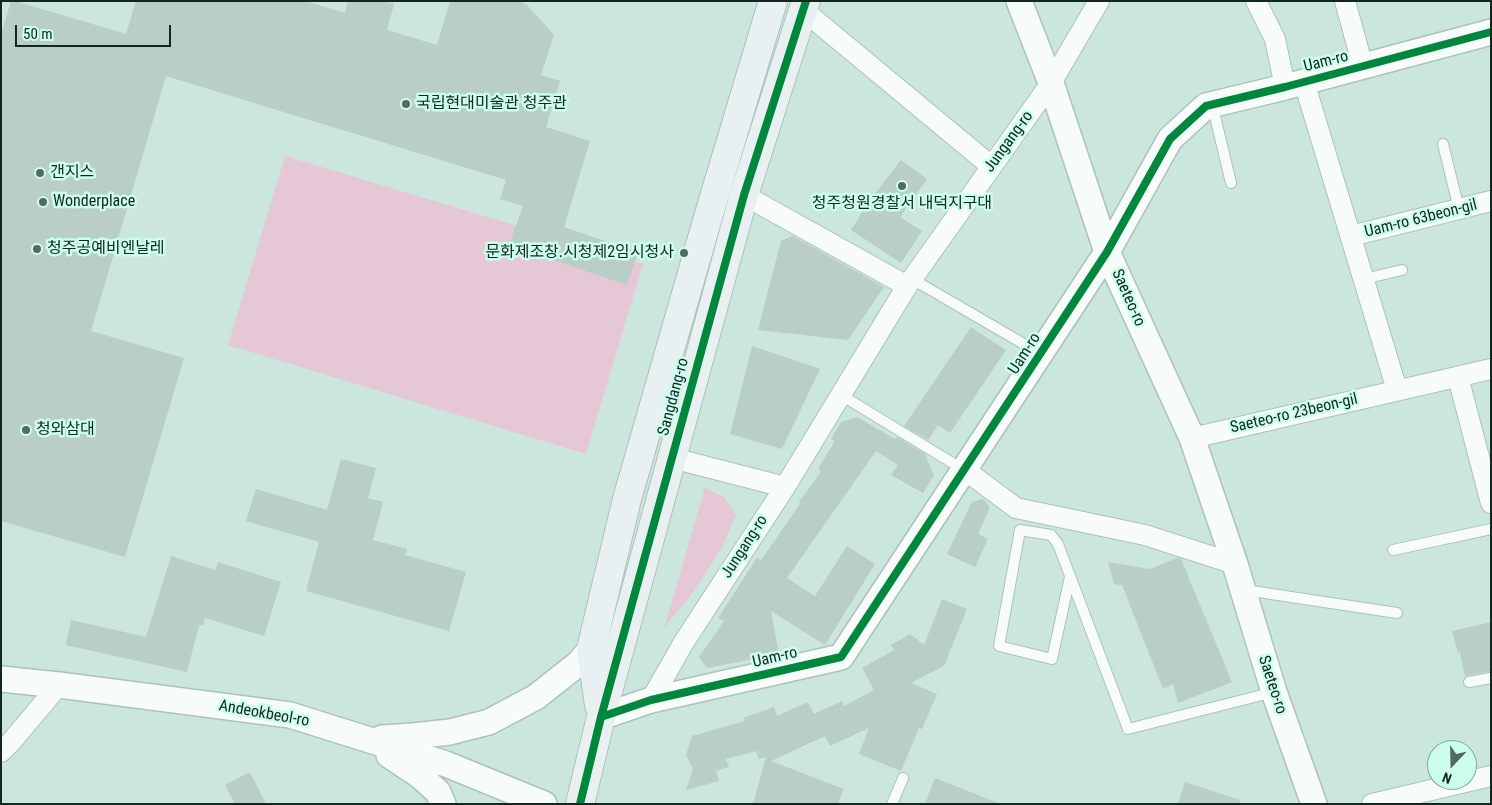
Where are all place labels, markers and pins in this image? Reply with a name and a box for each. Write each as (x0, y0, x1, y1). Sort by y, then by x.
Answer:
place label: 국립현대미술관 청주관 (416, 94, 567, 114)
marker: 국립현대미술관 청주관 (400, 98, 412, 110)
place label: 갠지스 (50, 163, 94, 183)
marker: 갠지스 (34, 167, 46, 179)
marker: 청주청원경찰서 내덕지구대 (896, 180, 908, 192)
place label: Wonderplace (53, 192, 135, 212)
place label: 청주청원경찰서 내덕지구대 (812, 194, 992, 214)
marker: Wonderplace (37, 196, 49, 208)
place label: 청주공예비엔날레 (47, 239, 165, 259)
marker: 청주공예비엔날레 (31, 243, 43, 255)
place label: 문화제조창.시청제2임시청사 (485, 243, 674, 263)
marker: 문화제조창.시청제2임시청사 (678, 247, 690, 259)
place label: 청와삼대 (36, 420, 95, 440)
marker: 청와삼대 (20, 424, 32, 436)

